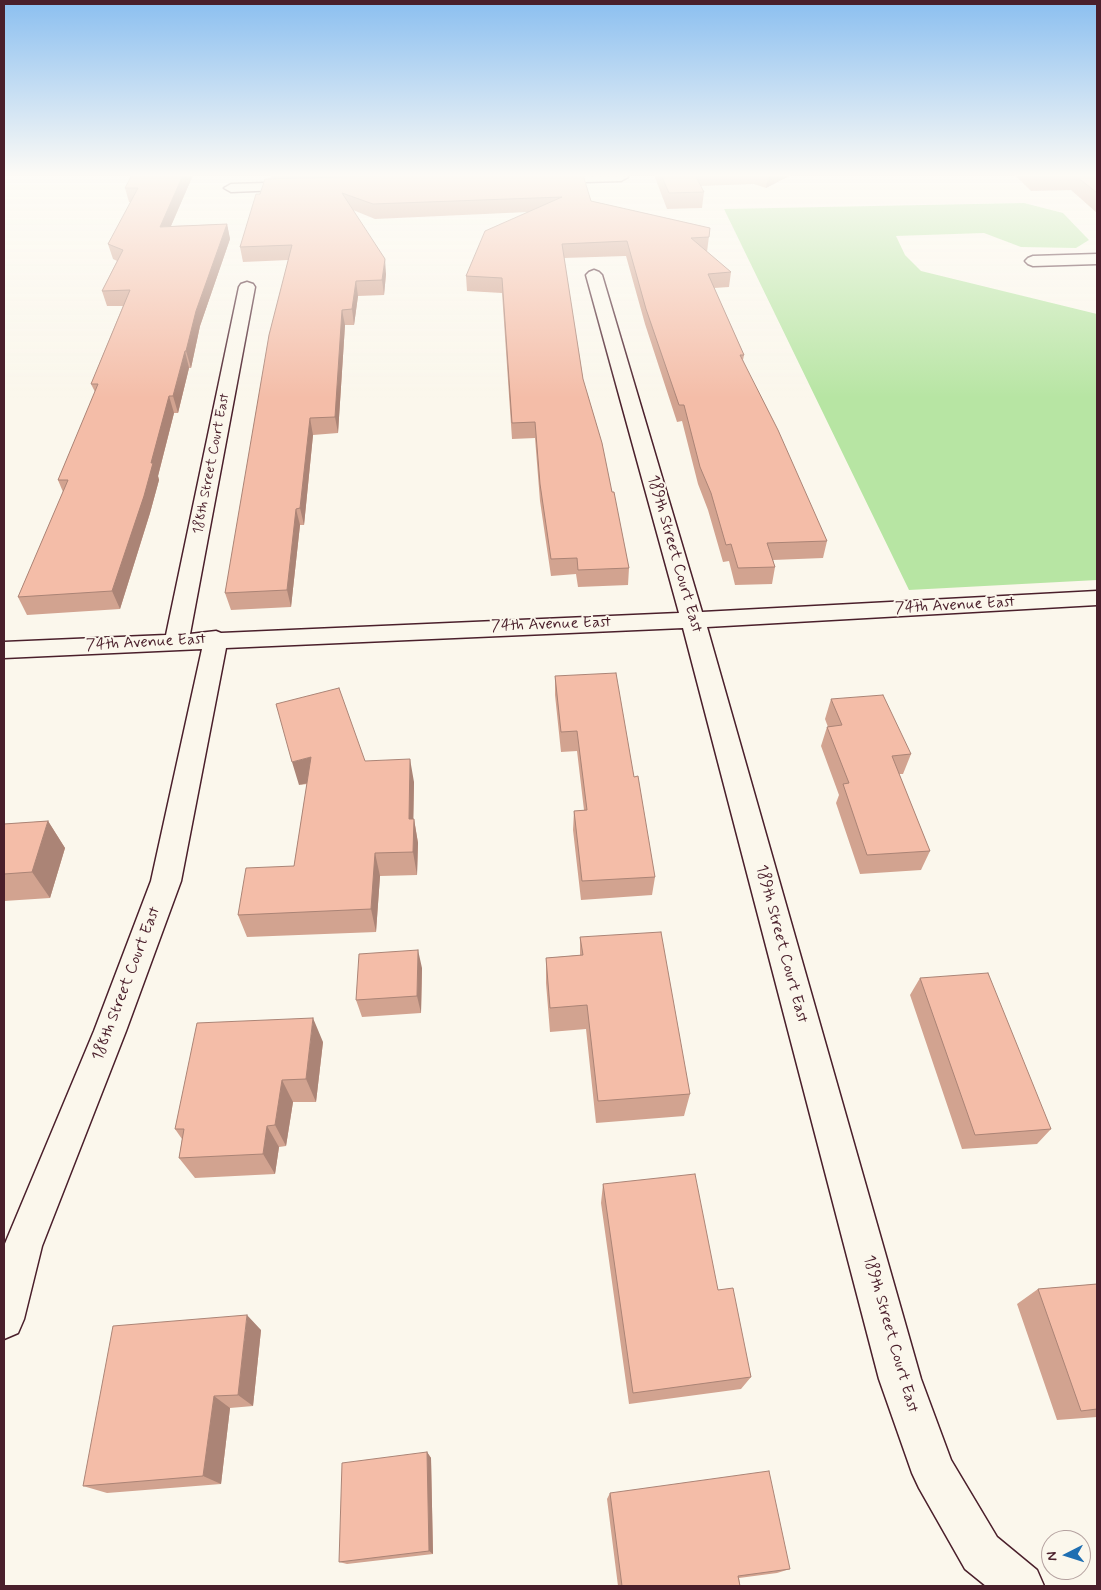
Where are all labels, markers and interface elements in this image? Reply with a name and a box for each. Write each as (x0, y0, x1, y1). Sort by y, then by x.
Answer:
street label: 188th Street Court East (190, 392, 234, 536)
street label: 189th Street Court East (642, 473, 706, 635)
street label: 74th Avenue East (895, 593, 1015, 619)
street label: 74th Avenue East (491, 613, 611, 637)
street label: 74th Avenue East (86, 630, 206, 656)
street label: 189th Street Court East (751, 863, 811, 1025)
street label: 188th Street Court East (89, 904, 165, 1064)
street label: 189th Street Court East (858, 1253, 922, 1415)
north arrow (1041, 1530, 1091, 1580)
text: N (1043, 1551, 1061, 1562)

